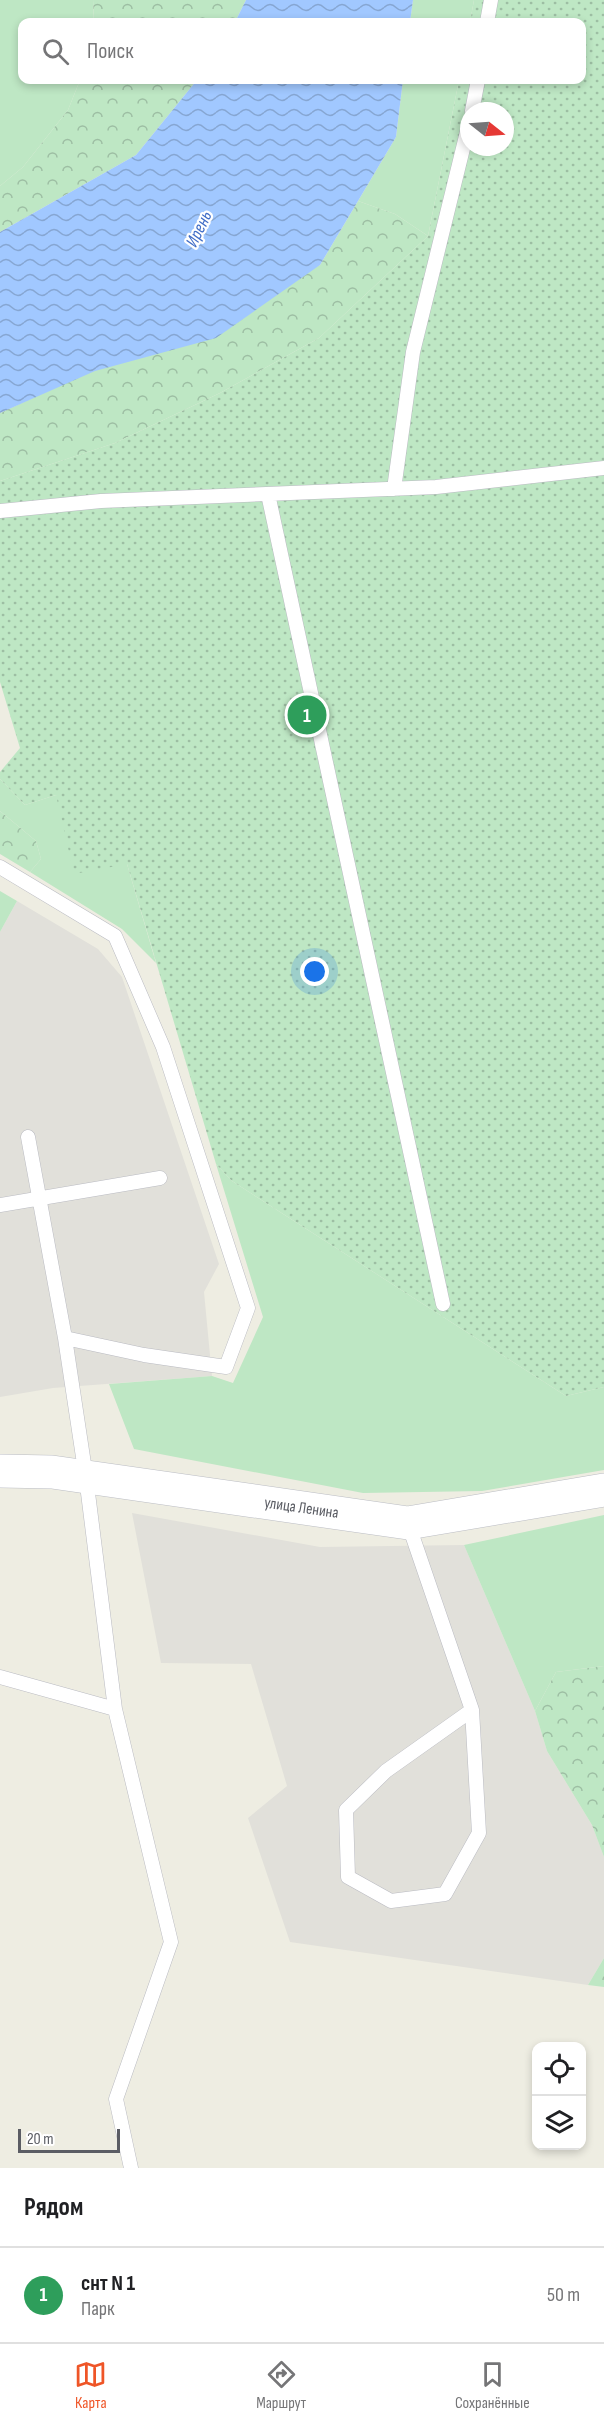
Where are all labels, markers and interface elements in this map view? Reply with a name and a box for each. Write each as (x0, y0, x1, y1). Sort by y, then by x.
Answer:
search box (18, 18, 586, 84)
icon: search (39, 35, 72, 68)
text: Поиск (87, 38, 133, 65)
north arrow (460, 102, 514, 156)
water label: Ирень (181, 207, 217, 250)
pin: 1 (288, 692, 326, 738)
your location (300, 957, 329, 986)
street label: улица Ленина (263, 1493, 340, 1522)
map controls (532, 2042, 586, 2150)
button: locate (532, 2042, 586, 2096)
button: layers (532, 2096, 586, 2150)
scale bar (18, 2126, 120, 2154)
text: 20 m (27, 2130, 54, 2149)
text: Рядом (24, 2192, 83, 2223)
text: снт N 1 (81, 2270, 135, 2297)
text: 1 (40, 2283, 47, 2307)
text: 50 m (547, 2283, 580, 2307)
text: Парк (81, 2297, 115, 2321)
tab: Карта (74, 2358, 107, 2413)
tab: Маршрут (256, 2358, 306, 2413)
tab: Сохранённые (455, 2358, 530, 2413)

